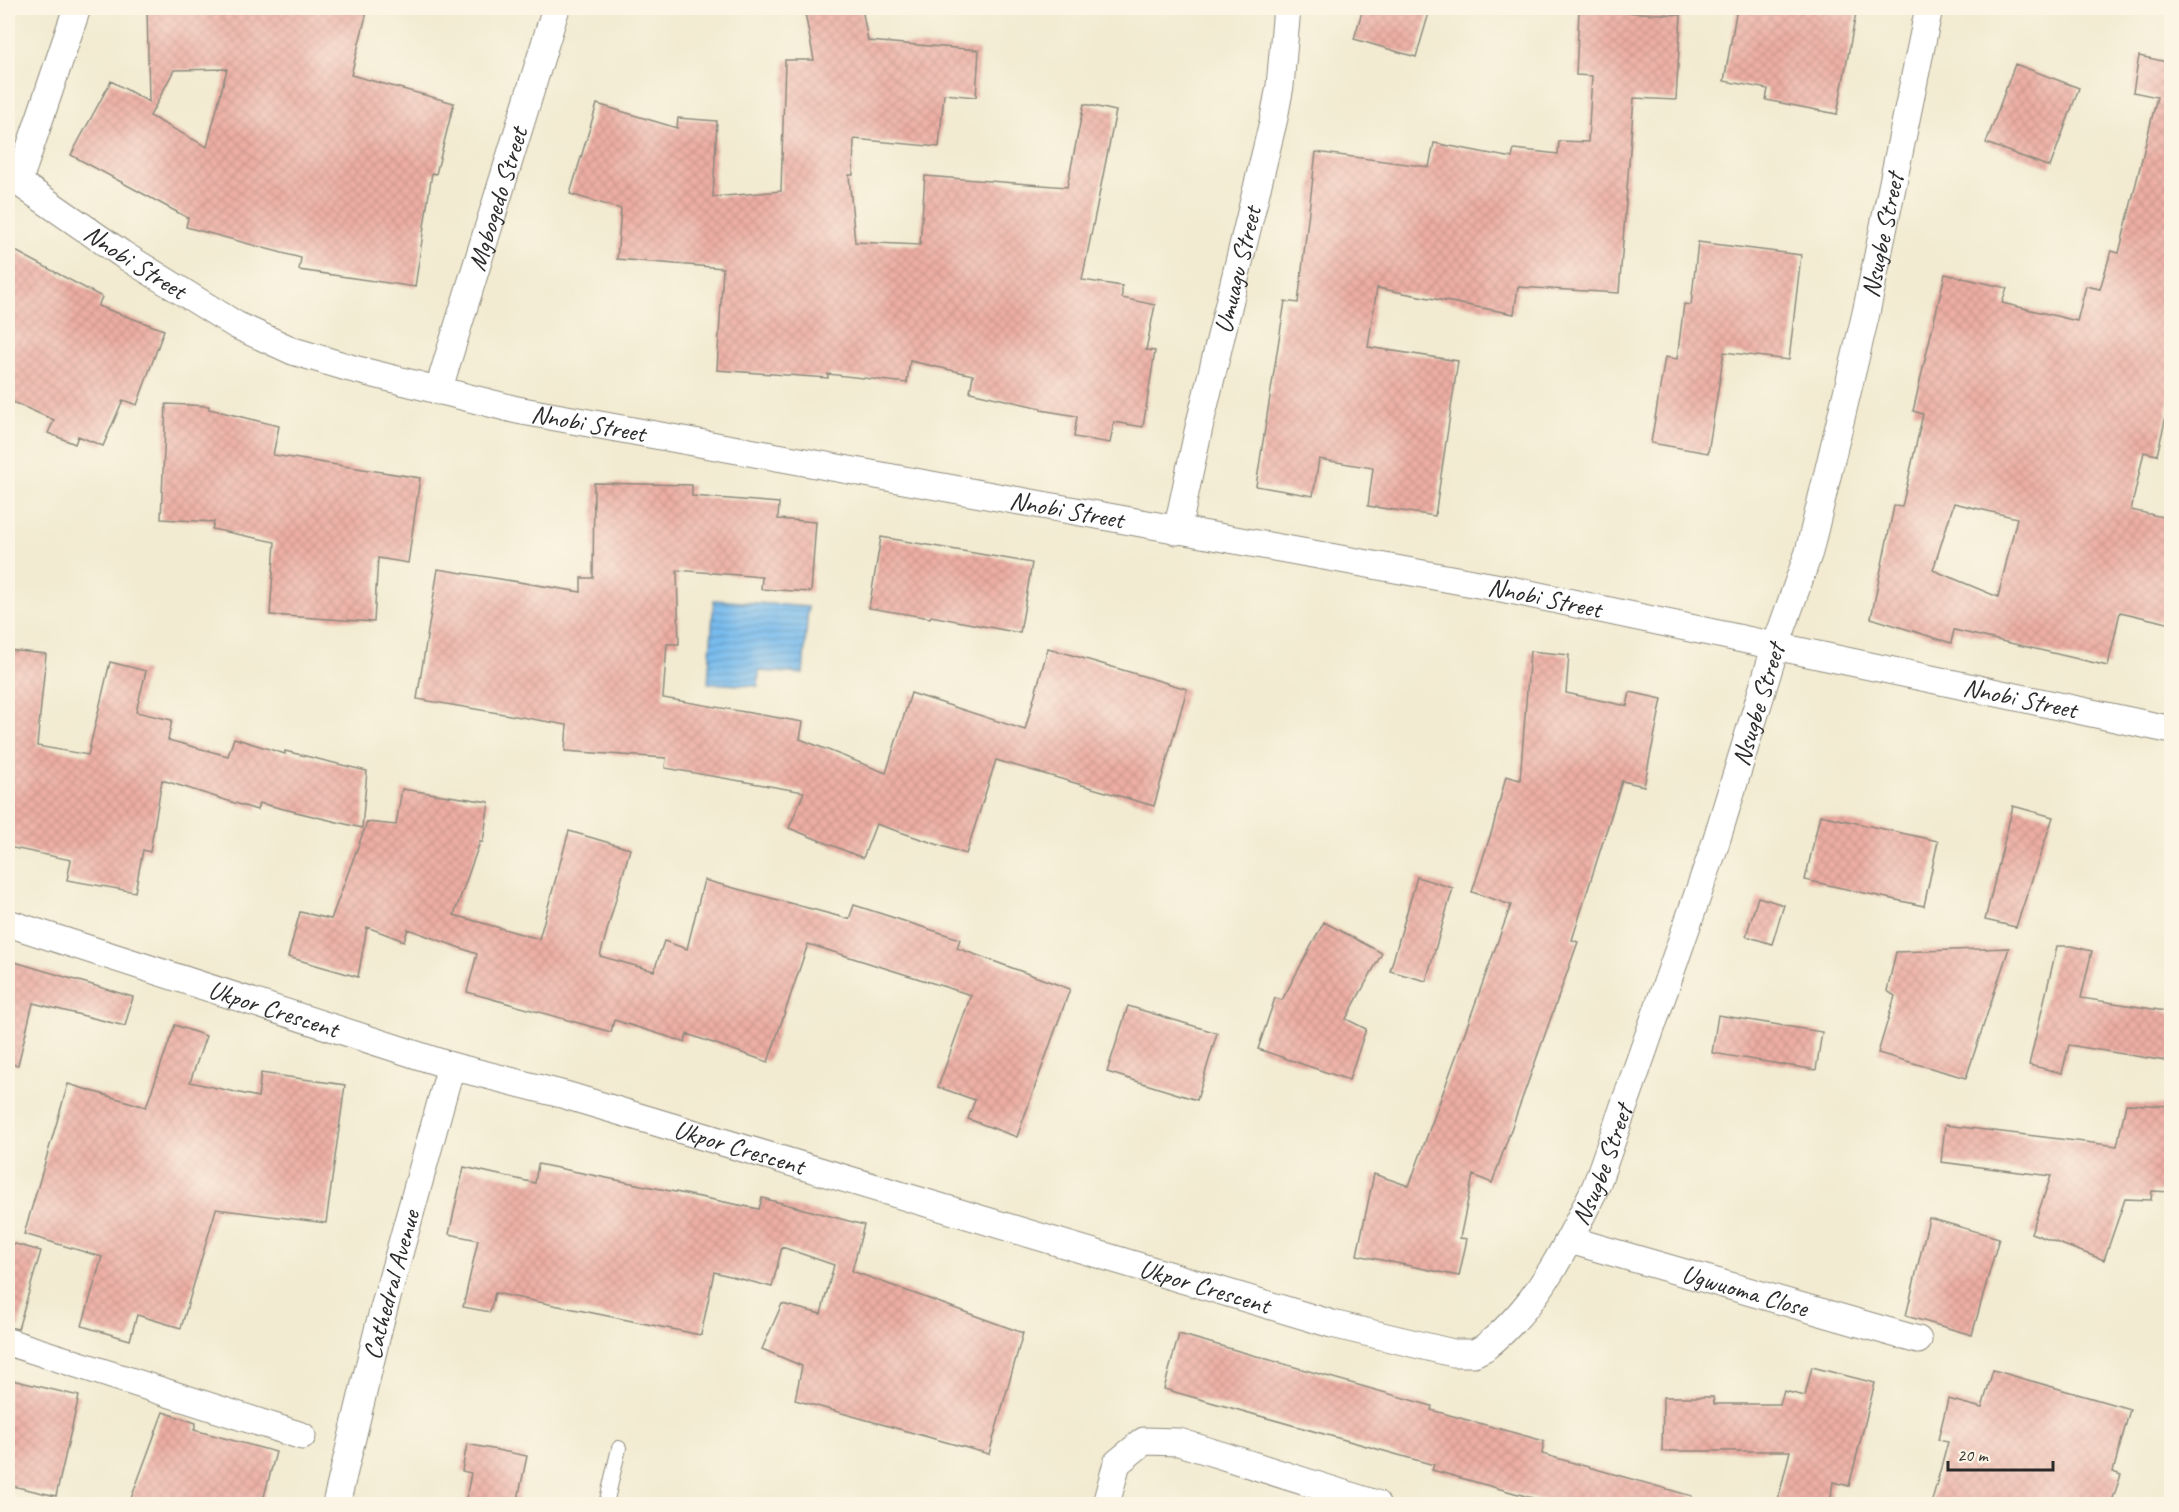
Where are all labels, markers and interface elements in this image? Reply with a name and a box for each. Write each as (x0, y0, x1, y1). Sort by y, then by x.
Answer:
street label: Mgbogedo Street (460, 121, 535, 274)
street label: Nsugbe Street (1853, 167, 1912, 300)
street label: Umuagu Street (1206, 201, 1269, 337)
street label: Nnobi Street (78, 216, 195, 308)
street label: Nnobi Street (529, 396, 650, 450)
street label: Nnobi Street (1007, 483, 1129, 536)
street label: Nnobi Street (1485, 570, 1607, 626)
street label: Nsugbe Street (1724, 636, 1793, 770)
street label: Nnobi Street (1960, 670, 2082, 726)
street label: Ukpor Crescent (204, 972, 345, 1046)
street label: Nsugbe Street (1563, 1097, 1641, 1230)
street label: Ukpor Crescent (670, 1112, 811, 1183)
street label: Cathedral Avenue (355, 1205, 427, 1363)
street label: Ukpor Crescent (1136, 1251, 1276, 1322)
street label: Ugwuoma Close (1678, 1257, 1813, 1324)
scale bar (1948, 1434, 2053, 1472)
text: 20 m (1957, 1444, 1990, 1466)

